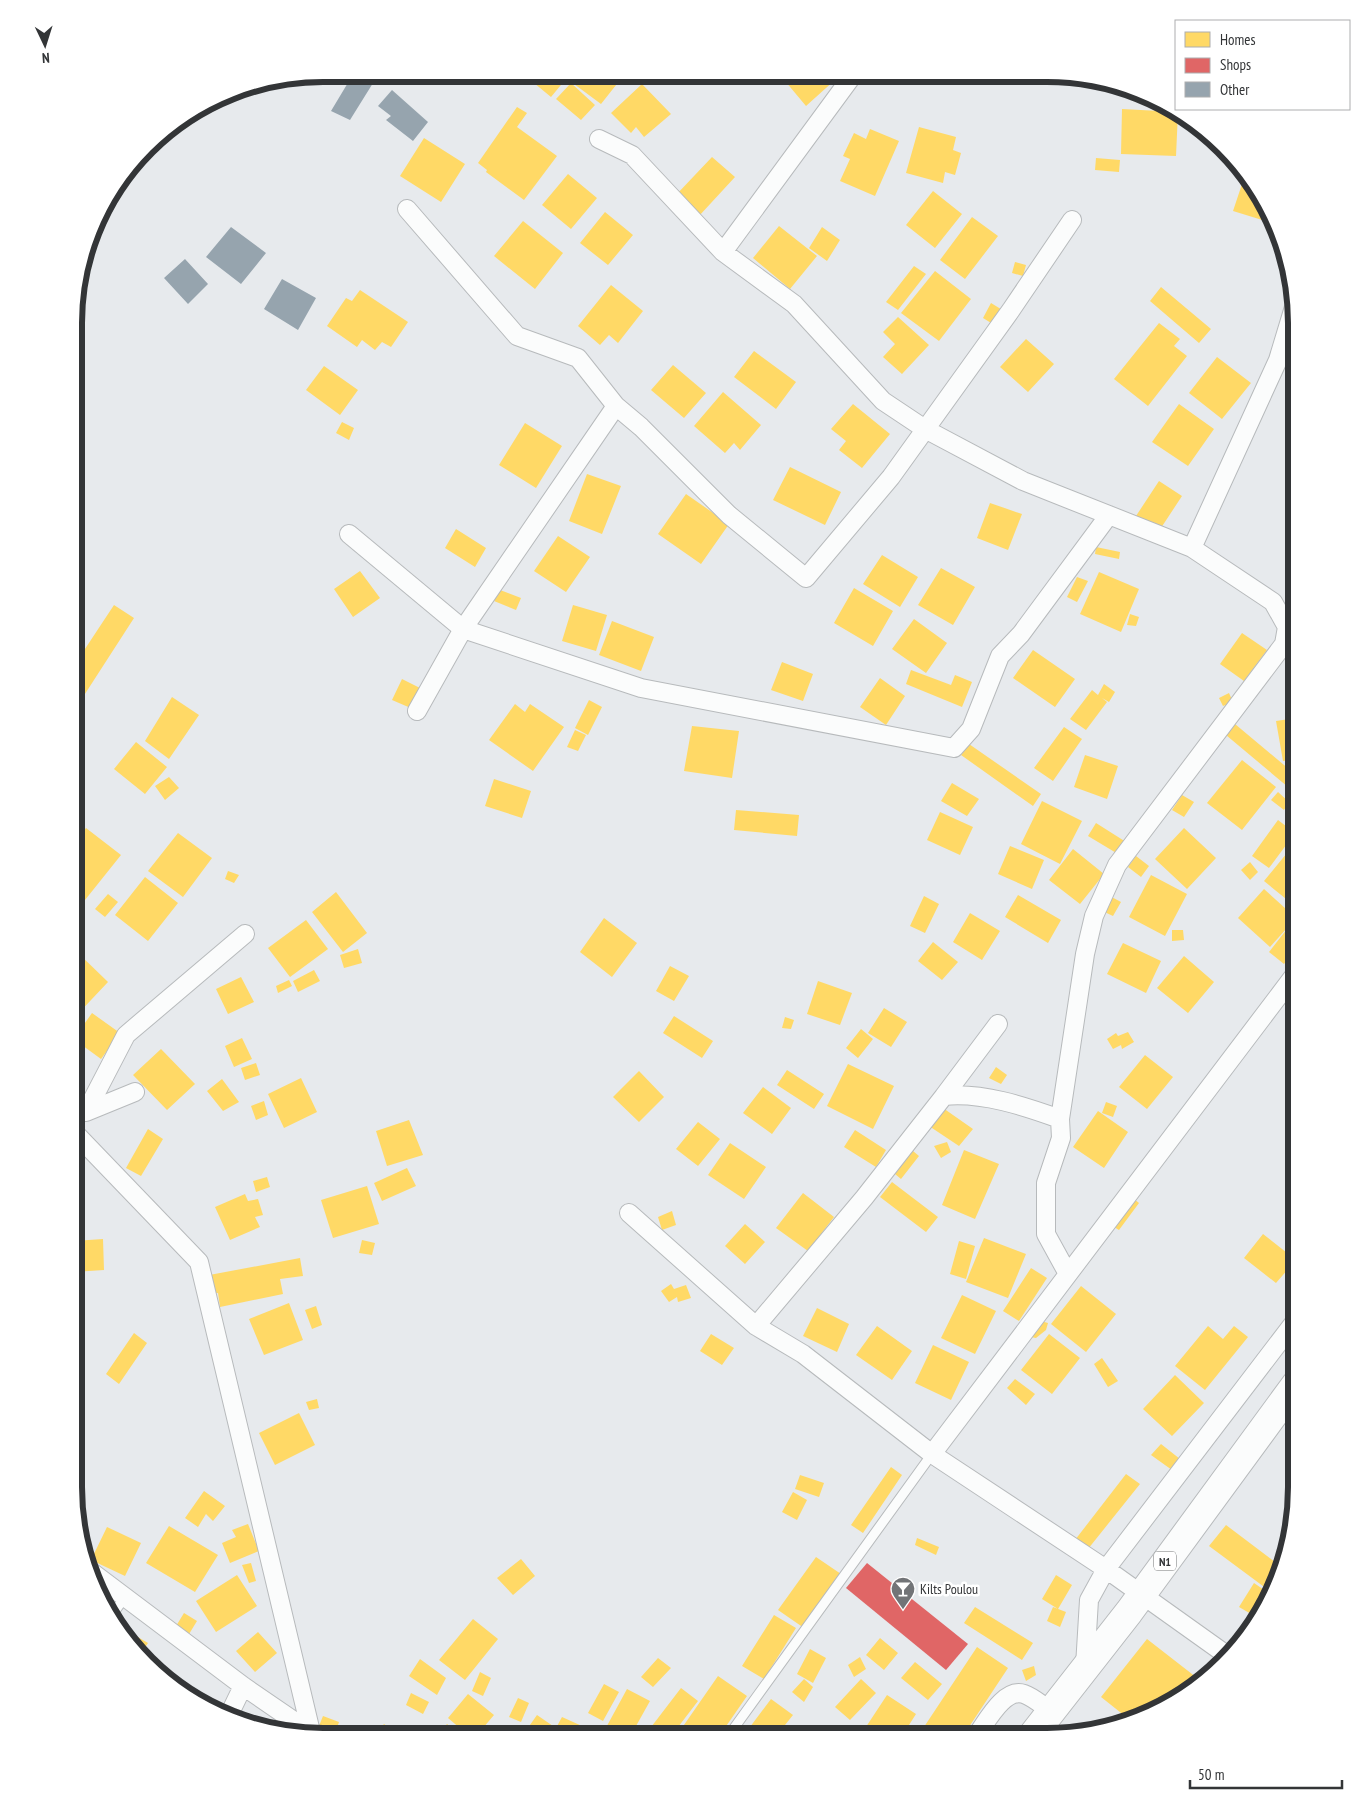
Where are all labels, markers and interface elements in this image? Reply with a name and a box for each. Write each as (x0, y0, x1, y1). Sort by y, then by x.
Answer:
north arrow (20, 20, 70, 70)
legend (1175, 20, 1350, 110)
text: Homes (1220, 30, 1256, 49)
text: N (42, 49, 50, 67)
text: Shops (1220, 55, 1251, 74)
text: Other (1220, 80, 1250, 99)
road number: N1 (1154, 1552, 1176, 1570)
bar icon: Kilts Poulou (890, 1576, 916, 1610)
place label: Kilts Poulou (920, 1580, 978, 1598)
scale bar (1190, 1758, 1342, 1790)
text: 50 m (1198, 1765, 1224, 1784)

